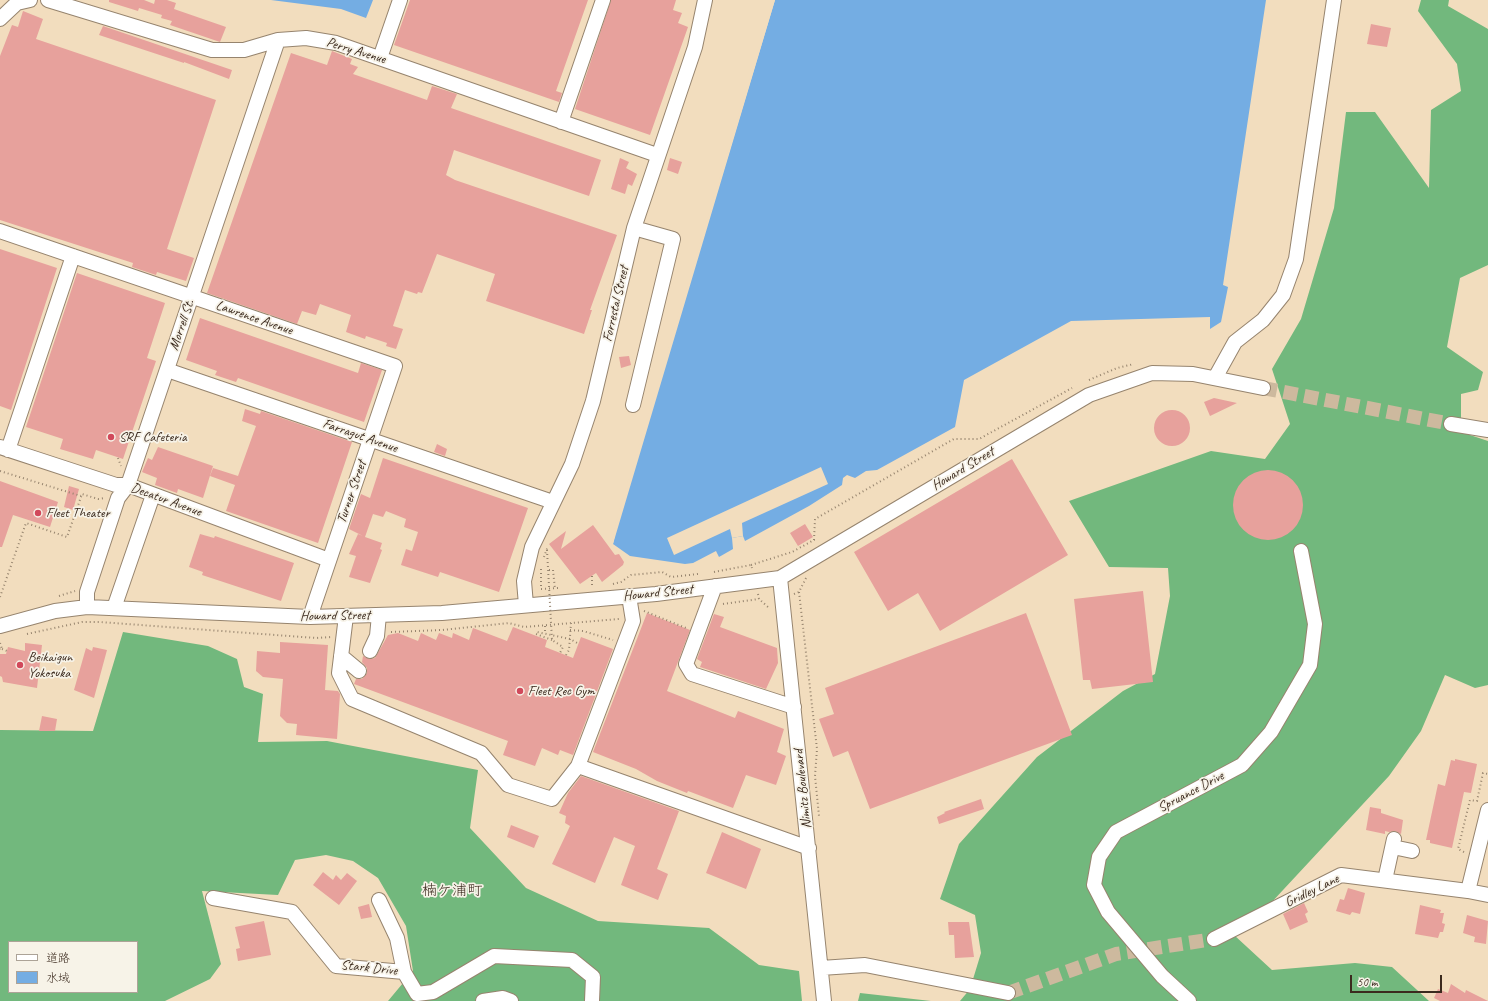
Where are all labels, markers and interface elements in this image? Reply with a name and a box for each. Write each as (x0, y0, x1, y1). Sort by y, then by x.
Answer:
street label: Perry Avenue (324, 34, 388, 68)
street label: Forrestal Street (599, 265, 633, 343)
street label: Lawrence Avenue (213, 297, 295, 339)
street label: Morrell St. (166, 298, 198, 352)
street label: Farragut Avenue (320, 415, 400, 457)
place label: SRF Cafeteria (119, 429, 186, 445)
marker: SRF Cafeteria (106, 432, 116, 442)
street label: Howard Street (929, 444, 997, 494)
street label: Turner Street (333, 458, 371, 526)
street label: Decatur Avenue (128, 479, 204, 521)
place label: Fleet Theater (46, 505, 110, 521)
marker: Fleet Theater (33, 508, 43, 518)
street label: Howard Street (622, 581, 694, 605)
street label: Howard Street (300, 607, 370, 625)
place label: Beikaigun Yokosuka (28, 649, 72, 682)
marker: Beikaigun Yokosuka (15, 660, 25, 670)
place label: Fleet Rec Gym (528, 683, 595, 699)
marker: Fleet Rec Gym (515, 686, 525, 696)
street label: Nimitz Boulevard (790, 748, 816, 830)
street label: Spruance Drive (1155, 768, 1227, 816)
street label: Gridley Lane (1282, 871, 1342, 911)
district label: 楠ケ浦町 (422, 882, 482, 900)
legend (8, 941, 138, 993)
text: 道路 (46, 950, 70, 966)
street label: Stark Drive (340, 957, 398, 979)
scale bar (1352, 967, 1444, 993)
text: 水域 (46, 970, 70, 986)
text: 50 m (1357, 974, 1377, 990)

